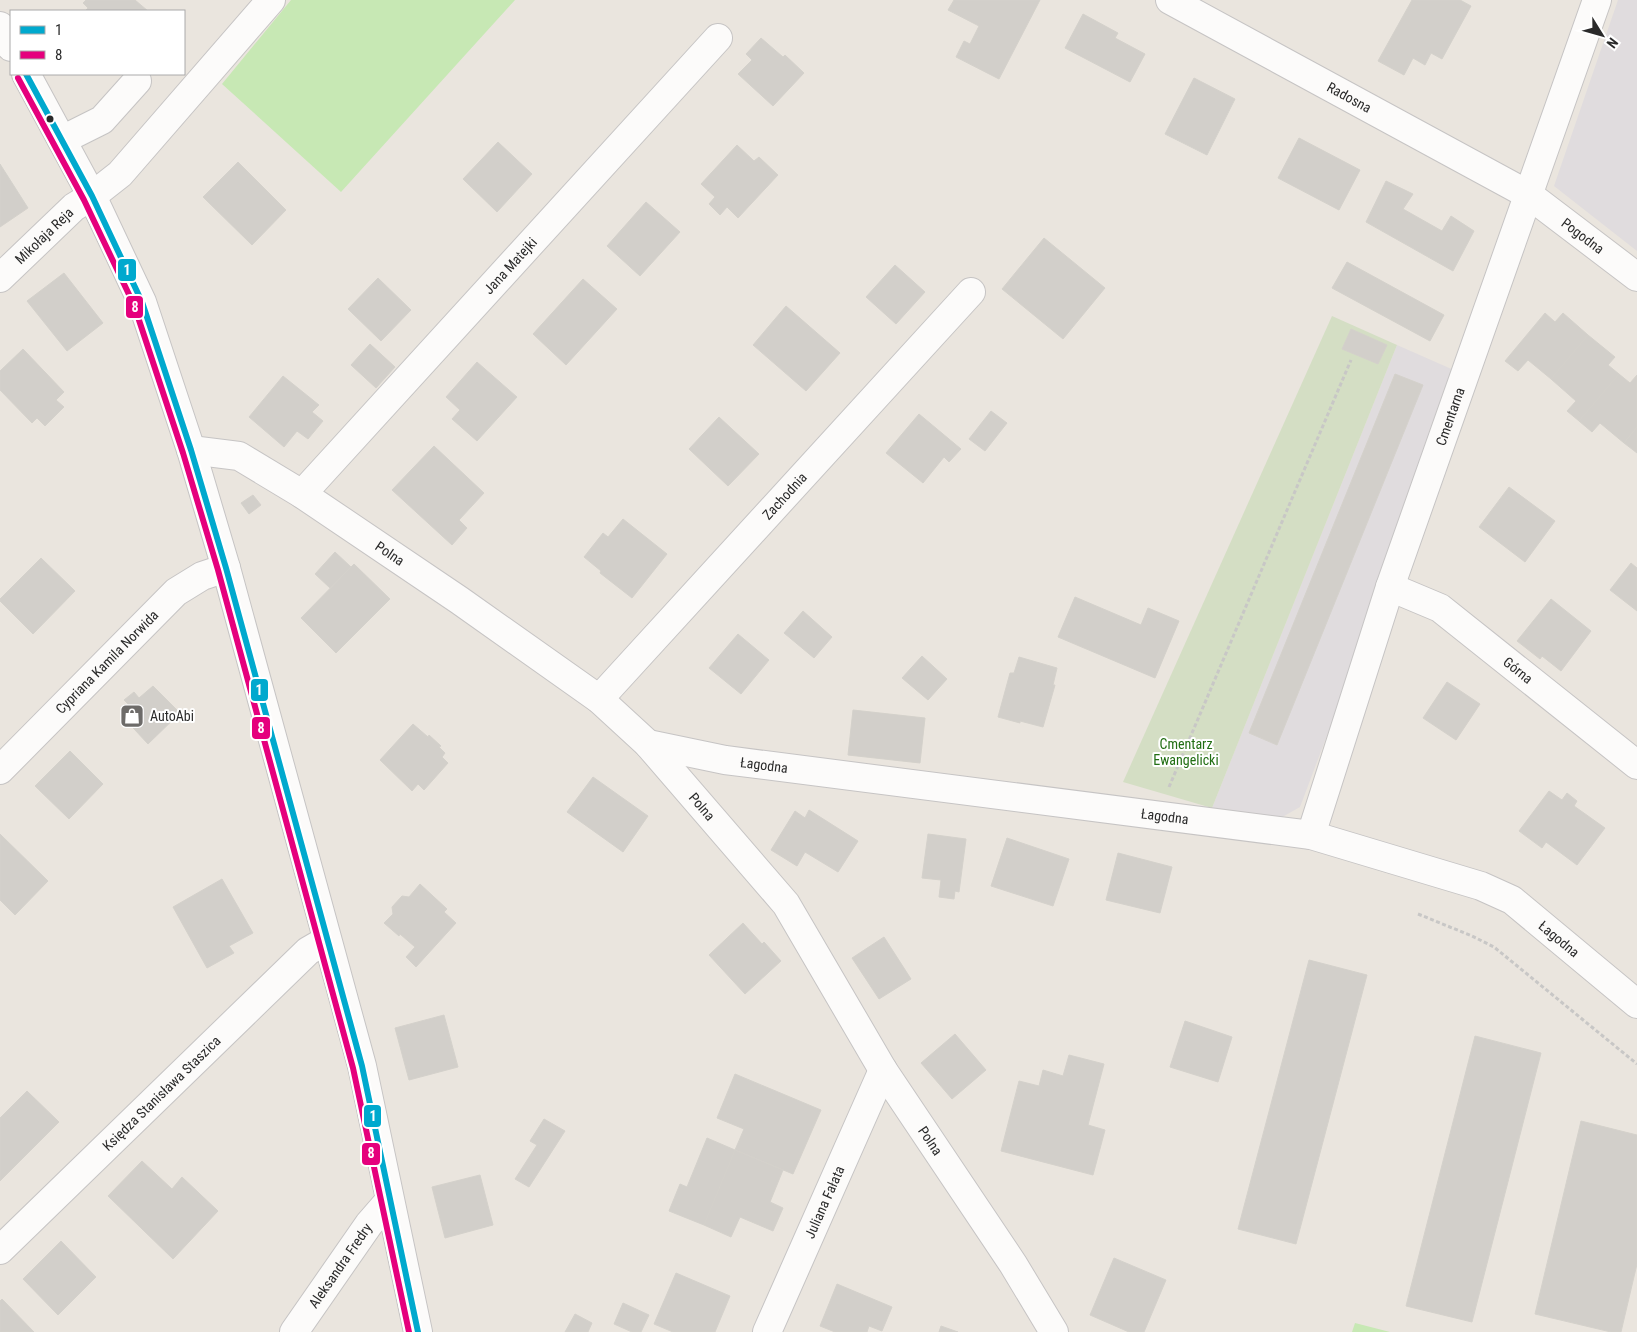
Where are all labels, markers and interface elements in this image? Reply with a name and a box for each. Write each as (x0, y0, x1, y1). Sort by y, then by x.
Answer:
legend (10, 10, 185, 75)
north arrow (1577, 10, 1627, 60)
text: 1 (55, 21, 62, 39)
text: N (1603, 35, 1621, 51)
text: 8 (55, 46, 62, 64)
street label: Radosna (1324, 79, 1374, 116)
unlabelled marker (45, 114, 55, 124)
street label: Mikołaja Reja (12, 204, 76, 267)
street label: Pogodna (1558, 215, 1607, 257)
street label: Jana Matejki (480, 234, 540, 297)
line badge: 1 (117, 258, 137, 282)
text: 1 (123, 262, 131, 278)
line badge: 8 (125, 295, 144, 319)
text: 8 (131, 299, 139, 315)
street label: Cmentarna (1433, 385, 1468, 448)
street label: Zachodnia (759, 469, 810, 523)
street label: Polna (372, 538, 407, 569)
street label: Cypriana Kamila Norwida (52, 607, 161, 717)
street label: Górna (1500, 654, 1536, 687)
line badge: 1 (250, 678, 269, 702)
text: 1 (255, 682, 263, 698)
shop icon: AutoAbi (119, 703, 145, 729)
place label: AutoAbi (150, 708, 194, 724)
line badge: 8 (251, 716, 271, 740)
text: 8 (257, 720, 265, 736)
park label: Cmentarz Ewangelicki (1153, 736, 1219, 768)
street label: Łagodna (739, 754, 789, 776)
street label: Polna (686, 789, 718, 824)
street label: Łagodna (1140, 805, 1189, 827)
street label: Łagodna (1535, 918, 1582, 960)
street label: Księdza Stanisława Staszica (99, 1033, 224, 1154)
line badge: 1 (363, 1104, 382, 1128)
text: 1 (369, 1108, 377, 1124)
street label: Polna (915, 1123, 946, 1158)
line badge: 8 (361, 1142, 381, 1166)
text: 8 (367, 1145, 375, 1161)
street label: Juliana Fałata (801, 1163, 848, 1241)
street label: Aleksandra Fredry (305, 1220, 375, 1311)

